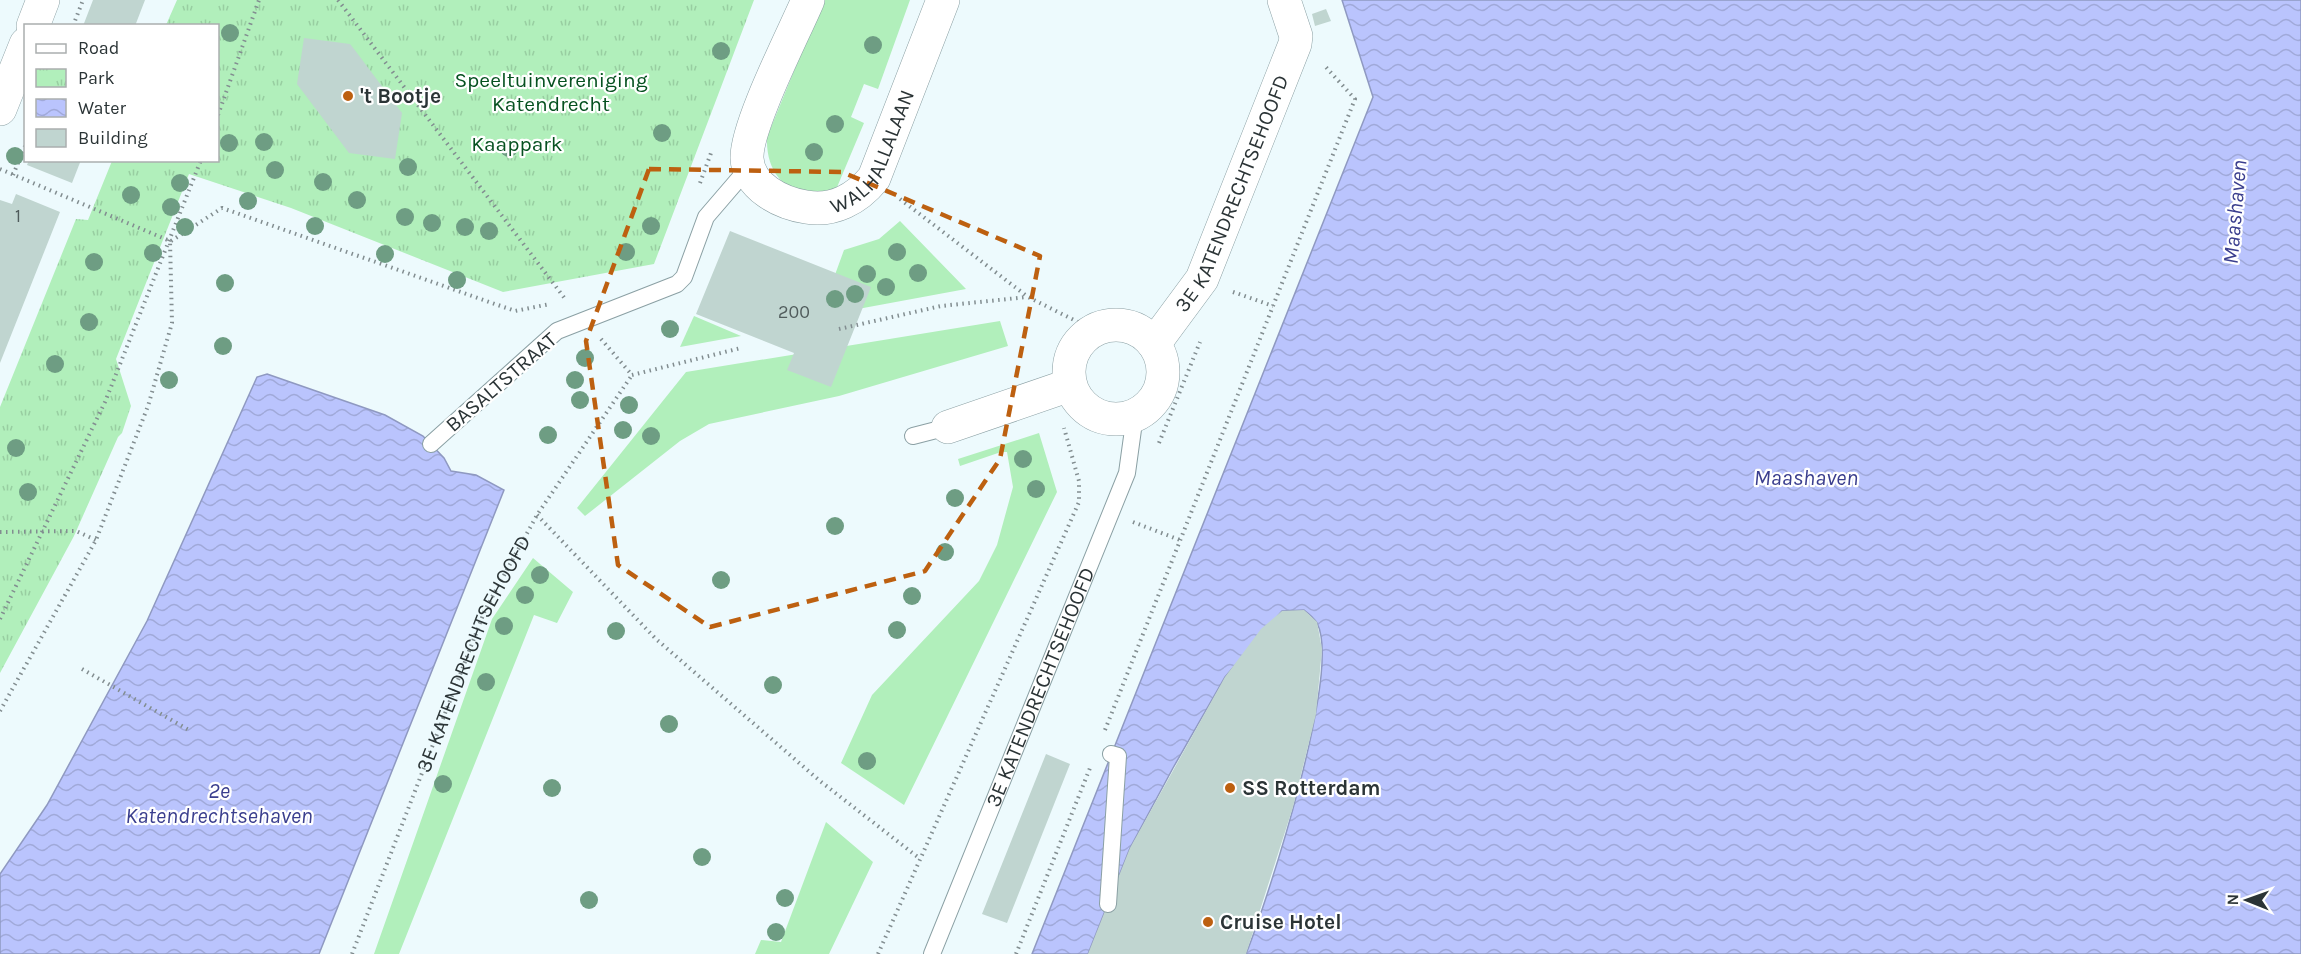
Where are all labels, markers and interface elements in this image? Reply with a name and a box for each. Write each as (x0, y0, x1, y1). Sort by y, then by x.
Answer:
legend (24, 24, 219, 162)
text: Road (78, 37, 119, 59)
text: Park (78, 67, 115, 89)
park label: Speeltuinvereniging Katendrecht (454, 68, 648, 116)
street label: 3E KATENDRECHTSEHOOFD (1170, 71, 1294, 317)
place label: 't Bootje (360, 84, 441, 108)
street label: WALHALLALAAN (827, 86, 919, 218)
marker: 't Bootje (341, 89, 355, 103)
text: Water (78, 97, 126, 119)
text: Building (78, 127, 148, 149)
park label: Kaappark (471, 132, 563, 156)
water label: Maashaven (2217, 159, 2253, 265)
house number: 1 (15, 205, 21, 227)
house number: 200 (778, 301, 810, 323)
street label: BASALTSTRAAT (441, 327, 562, 437)
water label: Maashaven (1754, 465, 1858, 491)
street label: 3E KATENDRECHTSEHOOFD (411, 531, 536, 776)
street label: 3E KATENDRECHTSEHOOFD (981, 564, 1100, 810)
place label: SS Rotterdam (1242, 776, 1381, 800)
water label: 2e Katendrechtsehaven (125, 778, 313, 829)
marker: SS Rotterdam (1223, 781, 1237, 795)
north arrow (2217, 870, 2277, 930)
text: N (2223, 894, 2242, 906)
place label: Cruise Hotel (1220, 910, 1342, 934)
marker: Cruise Hotel (1201, 915, 1215, 929)

